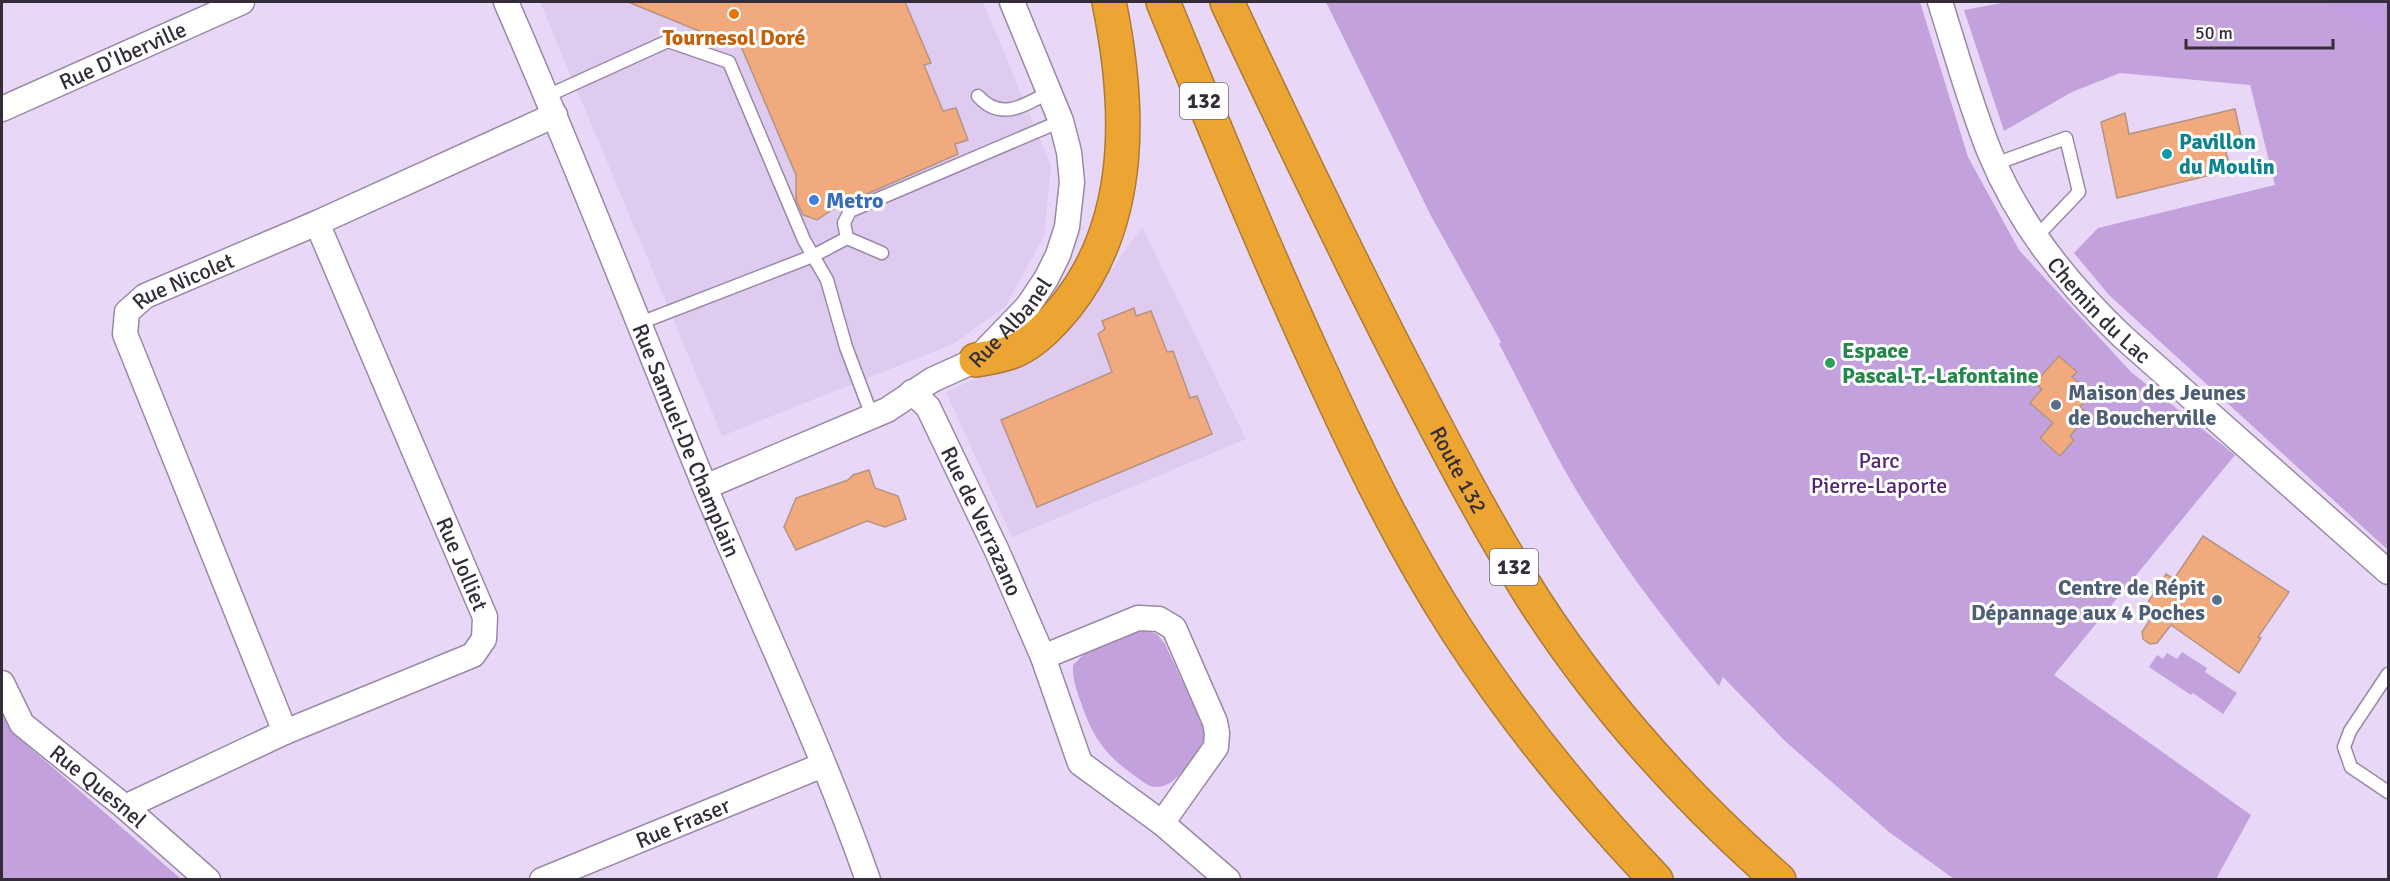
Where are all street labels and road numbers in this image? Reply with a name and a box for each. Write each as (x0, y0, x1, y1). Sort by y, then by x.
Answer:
street label: Rue D'Iberville (55, 15, 190, 95)
road number: 132 (1180, 83, 1228, 119)
street label: Rue Nicolet (126, 246, 238, 315)
street label: Chemin du Lac (2042, 251, 2157, 369)
street label: Rue Albanel (963, 272, 1057, 373)
street label: Rue Samuel-De Champlain (627, 319, 746, 561)
street label: Route 132 (1424, 421, 1493, 518)
street label: Rue de Verrazano (935, 442, 1028, 600)
street label: Rue Jolliet (430, 513, 494, 615)
road number: 132 (1490, 549, 1538, 585)
street label: Rue Quesnel (45, 738, 152, 833)
street label: Rue Fraser (632, 791, 734, 854)

